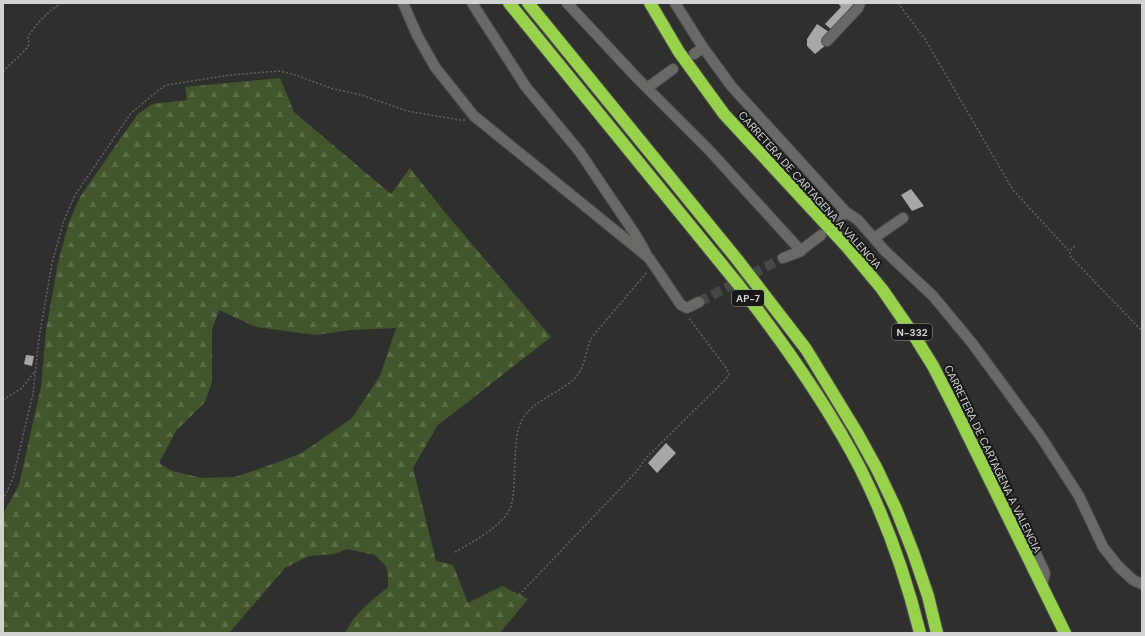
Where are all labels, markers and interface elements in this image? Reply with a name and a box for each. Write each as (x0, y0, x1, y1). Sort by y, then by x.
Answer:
street label: CARRETERA DE CARTAGENA A VALENCIA (735, 108, 885, 272)
road number: AP-7 (732, 290, 764, 306)
road number: N-332 (892, 324, 932, 340)
street label: CARRETERA DE CARTAGENA A VALENCIA (941, 363, 1045, 555)

